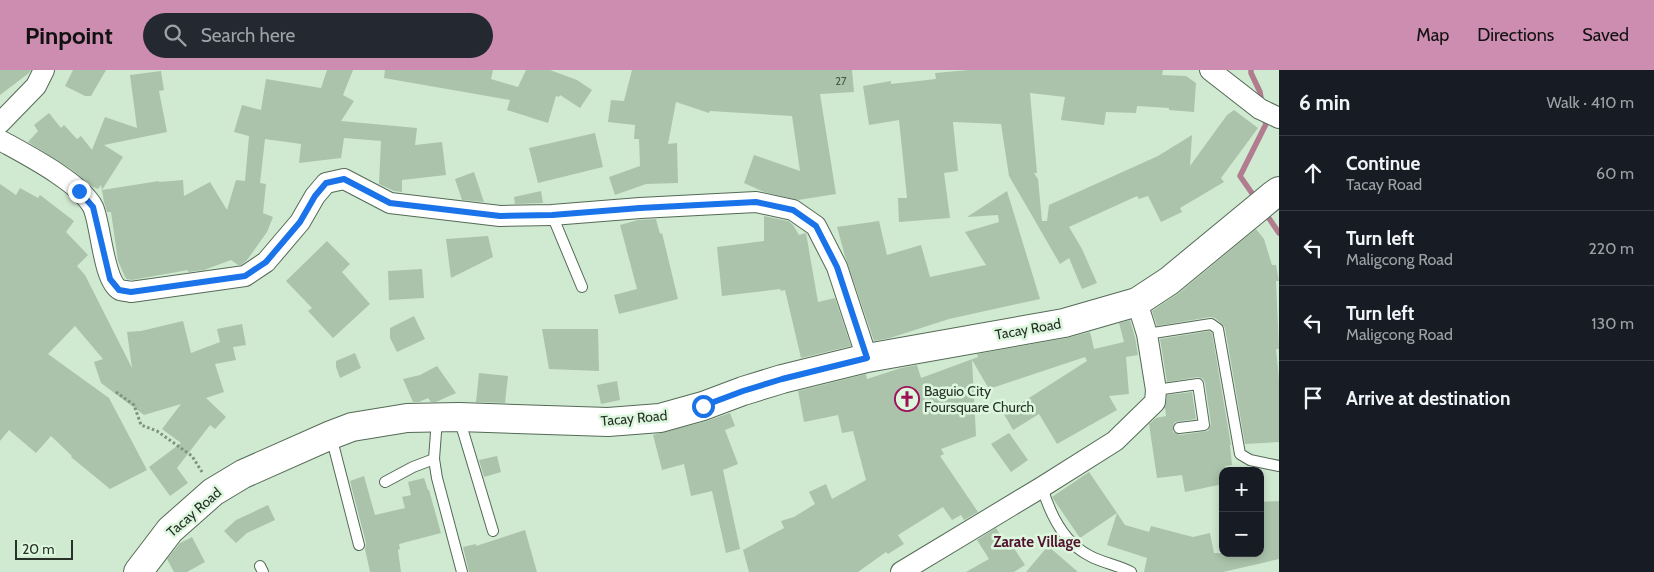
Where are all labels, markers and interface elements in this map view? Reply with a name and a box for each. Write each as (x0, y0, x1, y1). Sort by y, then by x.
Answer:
search box (143, 13, 493, 58)
text: Pinpoint (25, 21, 113, 50)
icon: search (161, 21, 189, 49)
text: Search here (201, 24, 295, 47)
text: Map (1416, 24, 1449, 46)
text: Directions (1477, 24, 1554, 46)
text: Saved (1582, 24, 1629, 46)
house number: 27 (835, 74, 847, 88)
text: 6 min (1299, 90, 1350, 115)
text: Walk · 410 m (1547, 93, 1634, 112)
text: Continue (1346, 152, 1420, 175)
icon: ahead (1299, 159, 1327, 187)
text: 60 m (1596, 164, 1634, 183)
text: Tacay Road (1346, 175, 1422, 194)
route end (68, 180, 91, 203)
text: Turn left (1346, 227, 1414, 250)
icon: left (1299, 234, 1327, 262)
text: 220 m (1588, 239, 1634, 258)
text: Maligcong Road (1346, 250, 1453, 269)
text: Turn left (1346, 302, 1414, 325)
icon: left (1299, 309, 1327, 337)
street label: Tacay Road (994, 314, 1062, 344)
text: 130 m (1591, 314, 1634, 333)
text: Maligcong Road (1346, 325, 1453, 344)
place label: Baguio City Foursquare Church (924, 382, 1034, 416)
icon: arrive (1299, 384, 1327, 412)
church icon: Baguio City Foursquare Church (894, 386, 920, 412)
text: Arrive at destination (1346, 387, 1510, 410)
route start (692, 395, 715, 418)
street label: Tacay Road (600, 406, 668, 430)
map controls (1219, 467, 1264, 557)
button: + (1219, 467, 1264, 512)
street label: Tacay Road (163, 483, 225, 541)
button: − (1219, 512, 1264, 557)
district label: Zarate Village (993, 533, 1081, 551)
scale bar (15, 537, 72, 560)
text: 20 m (22, 540, 55, 558)

